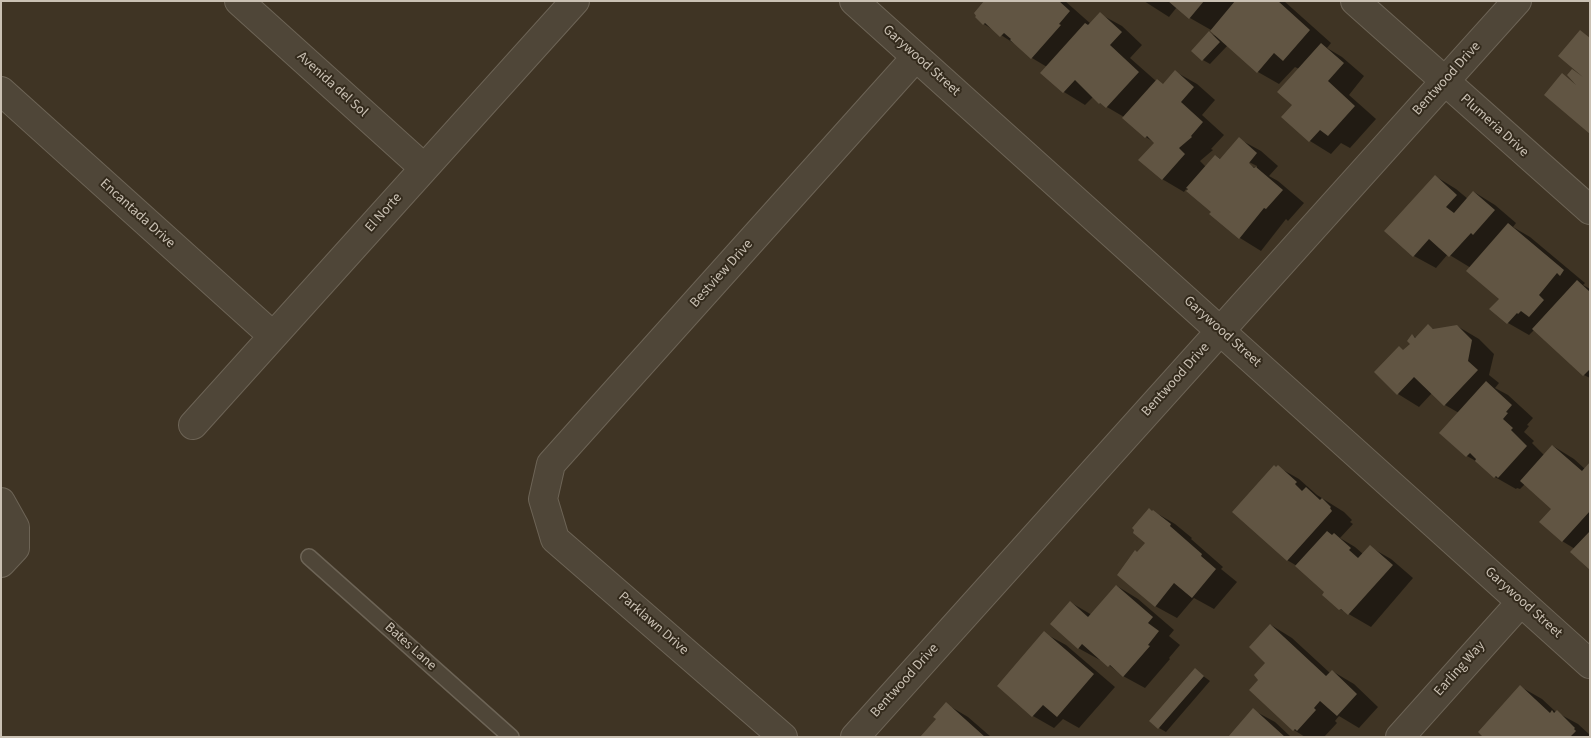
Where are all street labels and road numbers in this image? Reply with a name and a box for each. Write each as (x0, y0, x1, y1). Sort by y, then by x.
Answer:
street label: Garywood Street (879, 22, 963, 100)
street label: Bentwood Drive (1409, 39, 1485, 119)
street label: Avenida del Sol (293, 49, 371, 121)
street label: Plumeria Drive (1456, 91, 1532, 161)
street label: Encantada Drive (96, 176, 178, 252)
street label: El Norte (362, 190, 406, 236)
street label: Bestview Drive (687, 237, 757, 311)
street label: Garywood Street (1180, 293, 1264, 371)
street label: Bentwood Drive (1138, 340, 1214, 420)
street label: Garywood Street (1481, 564, 1565, 642)
street label: Parklawn Drive (614, 589, 692, 659)
street label: Bates Lane (381, 619, 439, 675)
street label: Earling Way (1431, 638, 1489, 700)
street label: Bentwood Drive (867, 641, 943, 721)

